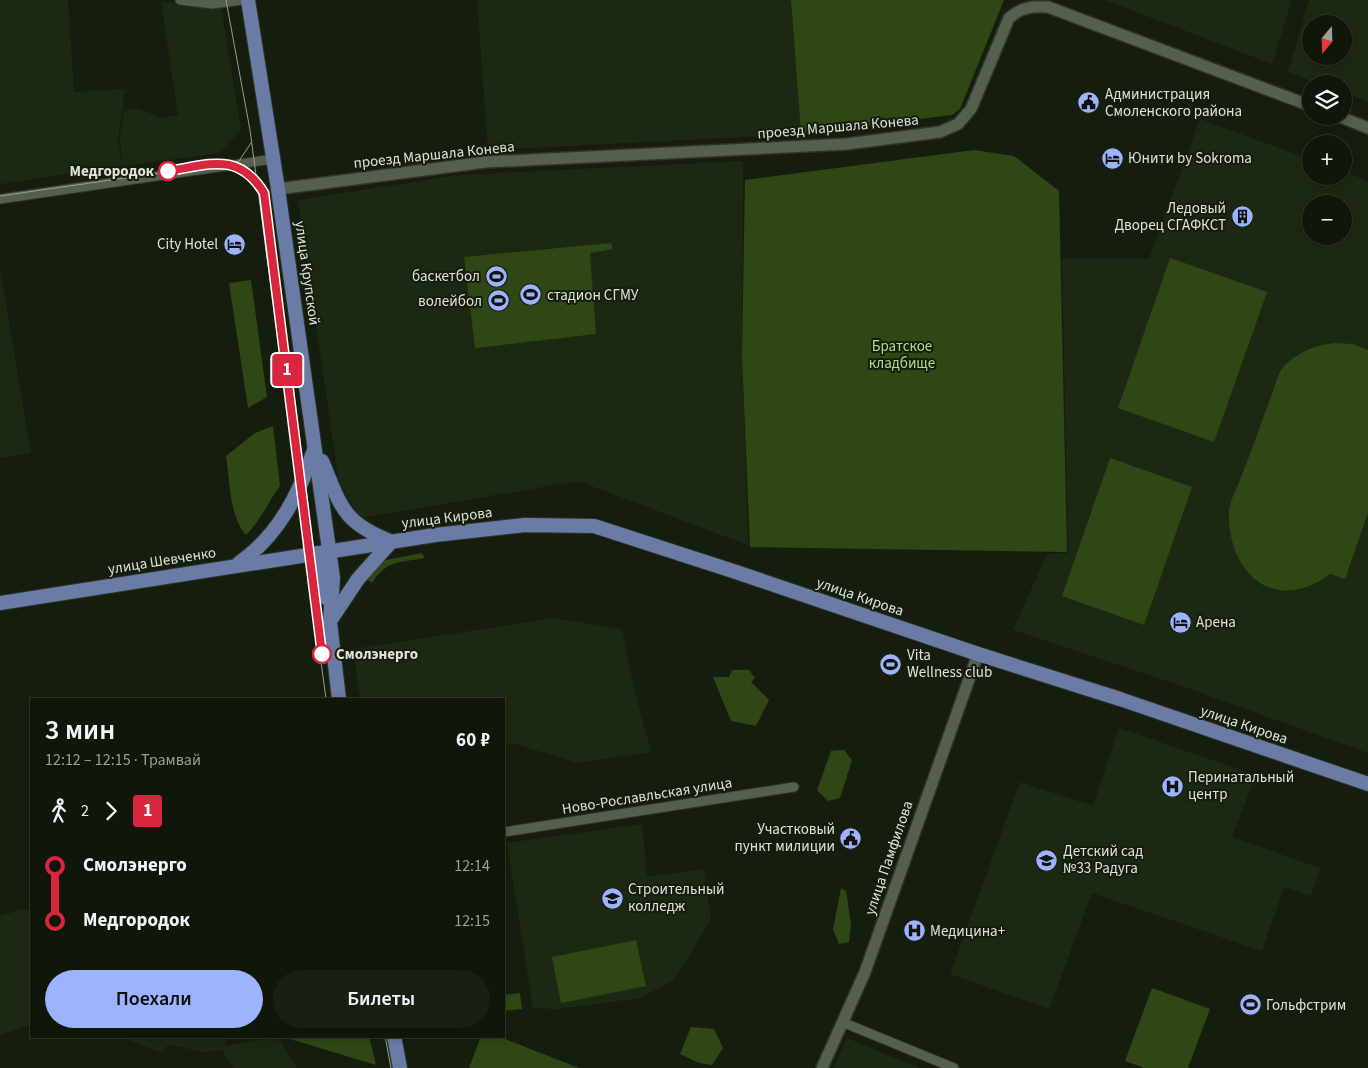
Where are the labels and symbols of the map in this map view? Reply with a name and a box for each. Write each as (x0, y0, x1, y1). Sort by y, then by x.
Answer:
north arrow (1302, 15, 1352, 65)
place label: Администрация Смоленского района (1105, 84, 1242, 122)
public building icon: Администрация Смоленского района (1077, 91, 1101, 115)
street label: проезд Маршала Конева (756, 109, 920, 145)
street label: проезд Маршала Конева (352, 136, 516, 174)
hotel icon: Юнити by Sokroma (1100, 146, 1124, 170)
place label: Юнити by Sokroma (1128, 148, 1252, 169)
place label: Медгородок (70, 161, 155, 182)
marker: Медгородок (158, 161, 178, 181)
place label: Ледовый Дворец СГАФКСТ (1114, 198, 1226, 236)
building icon: Ледовый Дворец СГАФКСТ (1230, 205, 1254, 229)
street label: улица Крупской (289, 219, 325, 327)
hotel icon: City Hotel (222, 232, 246, 256)
place label: City Hotel (157, 234, 218, 255)
sports icon: баскетбол (484, 264, 508, 288)
place label: баскетбол (412, 266, 480, 287)
sports icon: стадион СГМУ (519, 283, 543, 307)
place label: стадион СГМУ (547, 285, 639, 306)
sports icon: волейбол (486, 289, 510, 313)
place label: волейбол (418, 291, 482, 312)
park label: Братское кладбище (869, 336, 935, 374)
line badge: 1 (271, 354, 303, 386)
street label: улица Кирова (400, 502, 494, 534)
street label: улица Шевченко (106, 542, 218, 580)
street label: улица Кирова (814, 572, 906, 622)
hotel icon: Арена (1168, 610, 1192, 634)
place label: Арена (1196, 612, 1236, 633)
marker: Смолэнерго (312, 644, 332, 664)
place label: Смолэнерго (336, 644, 418, 665)
place label: Vita Wellness club (907, 645, 992, 683)
sports icon: Vita Wellness club (879, 652, 903, 676)
street label: улица Кирова (1198, 700, 1290, 750)
place label: Перинатальный центр (1188, 767, 1294, 805)
street label: Ново-Рославльская улица (560, 772, 734, 820)
hospital icon: Перинатальный центр (1160, 774, 1184, 798)
street label: улица Памфилова (860, 798, 918, 918)
place label: Участковый пункт милиции (734, 819, 835, 857)
public building icon: Участковый пункт милиции (839, 826, 863, 850)
place label: Детский сад №33 Радуга (1063, 841, 1143, 879)
school or university icon: Детский сад №33 Радуга (1035, 848, 1059, 872)
place label: Строительный колледж (628, 879, 724, 917)
school or university icon: Строительный колледж (600, 886, 624, 910)
hospital icon: Медицина+ (902, 919, 926, 943)
place label: Медицина+ (930, 921, 1005, 942)
sports icon: Гольфстрим (1238, 993, 1262, 1017)
place label: Гольфстрим (1266, 995, 1346, 1016)

